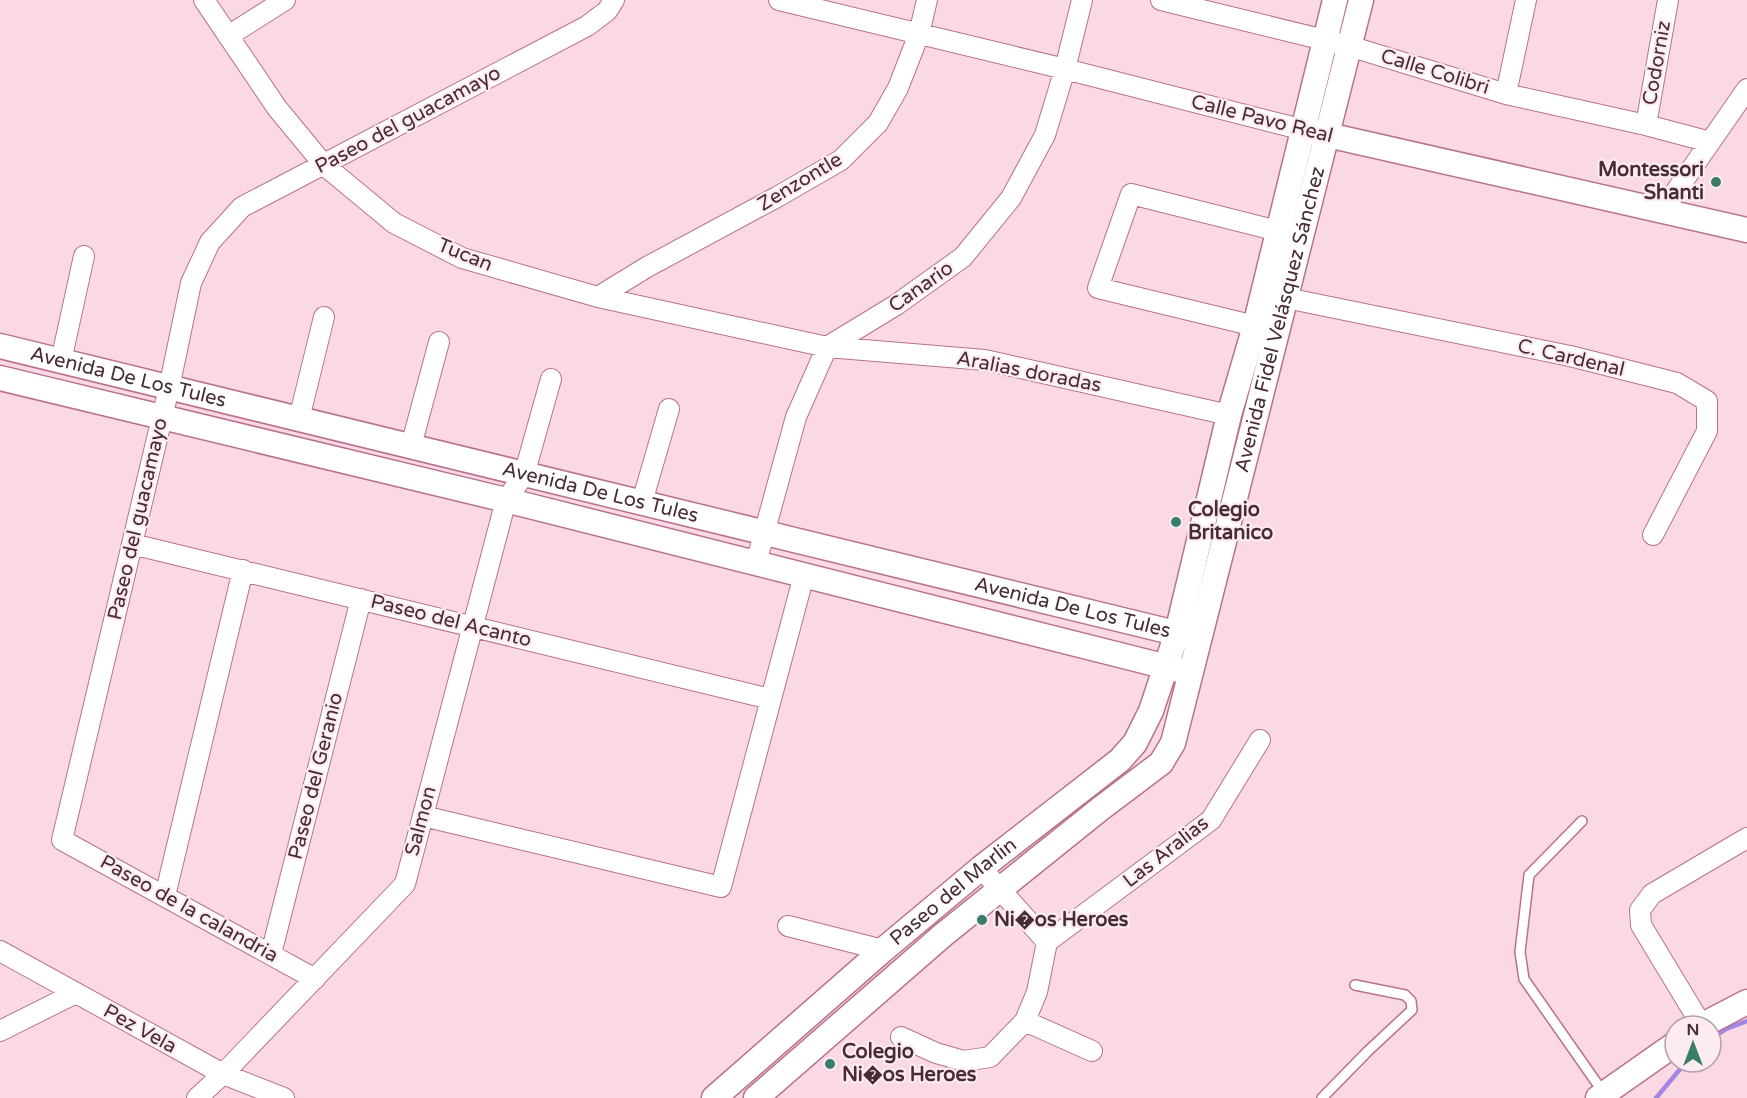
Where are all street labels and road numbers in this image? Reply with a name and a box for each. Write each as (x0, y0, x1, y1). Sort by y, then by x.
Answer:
street label: Codorniz (1638, 19, 1676, 107)
street label: Calle Colibri (1378, 44, 1492, 100)
street label: Paseo del guacamayo (311, 61, 505, 179)
street label: Calle Pavo Real (1189, 90, 1335, 148)
street label: Zenzontle (753, 147, 847, 217)
street label: Avenida Fidel Velásquez Sánchez (1230, 164, 1330, 475)
street label: Tucan (434, 233, 496, 277)
street label: Canario (884, 256, 958, 318)
street label: C. Cardenal (1515, 334, 1627, 382)
street label: Avenida De Los Tules (28, 342, 229, 413)
street label: Aralias doradas (955, 346, 1103, 398)
street label: Paseo del guacamayo (103, 416, 173, 622)
street label: Avenida De Los Tules (500, 457, 701, 528)
street label: Avenida De Los Tules (972, 572, 1173, 643)
street label: Paseo del Acanto (368, 589, 534, 653)
street label: Paseo del Geranio (284, 690, 348, 862)
street label: Salmon (400, 783, 442, 859)
street label: Las Aralias (1118, 811, 1214, 893)
street label: Paseo del Marlin (885, 833, 1022, 951)
street label: Paseo de la calandria (96, 850, 282, 968)
street label: Pez Vela (99, 999, 181, 1059)

